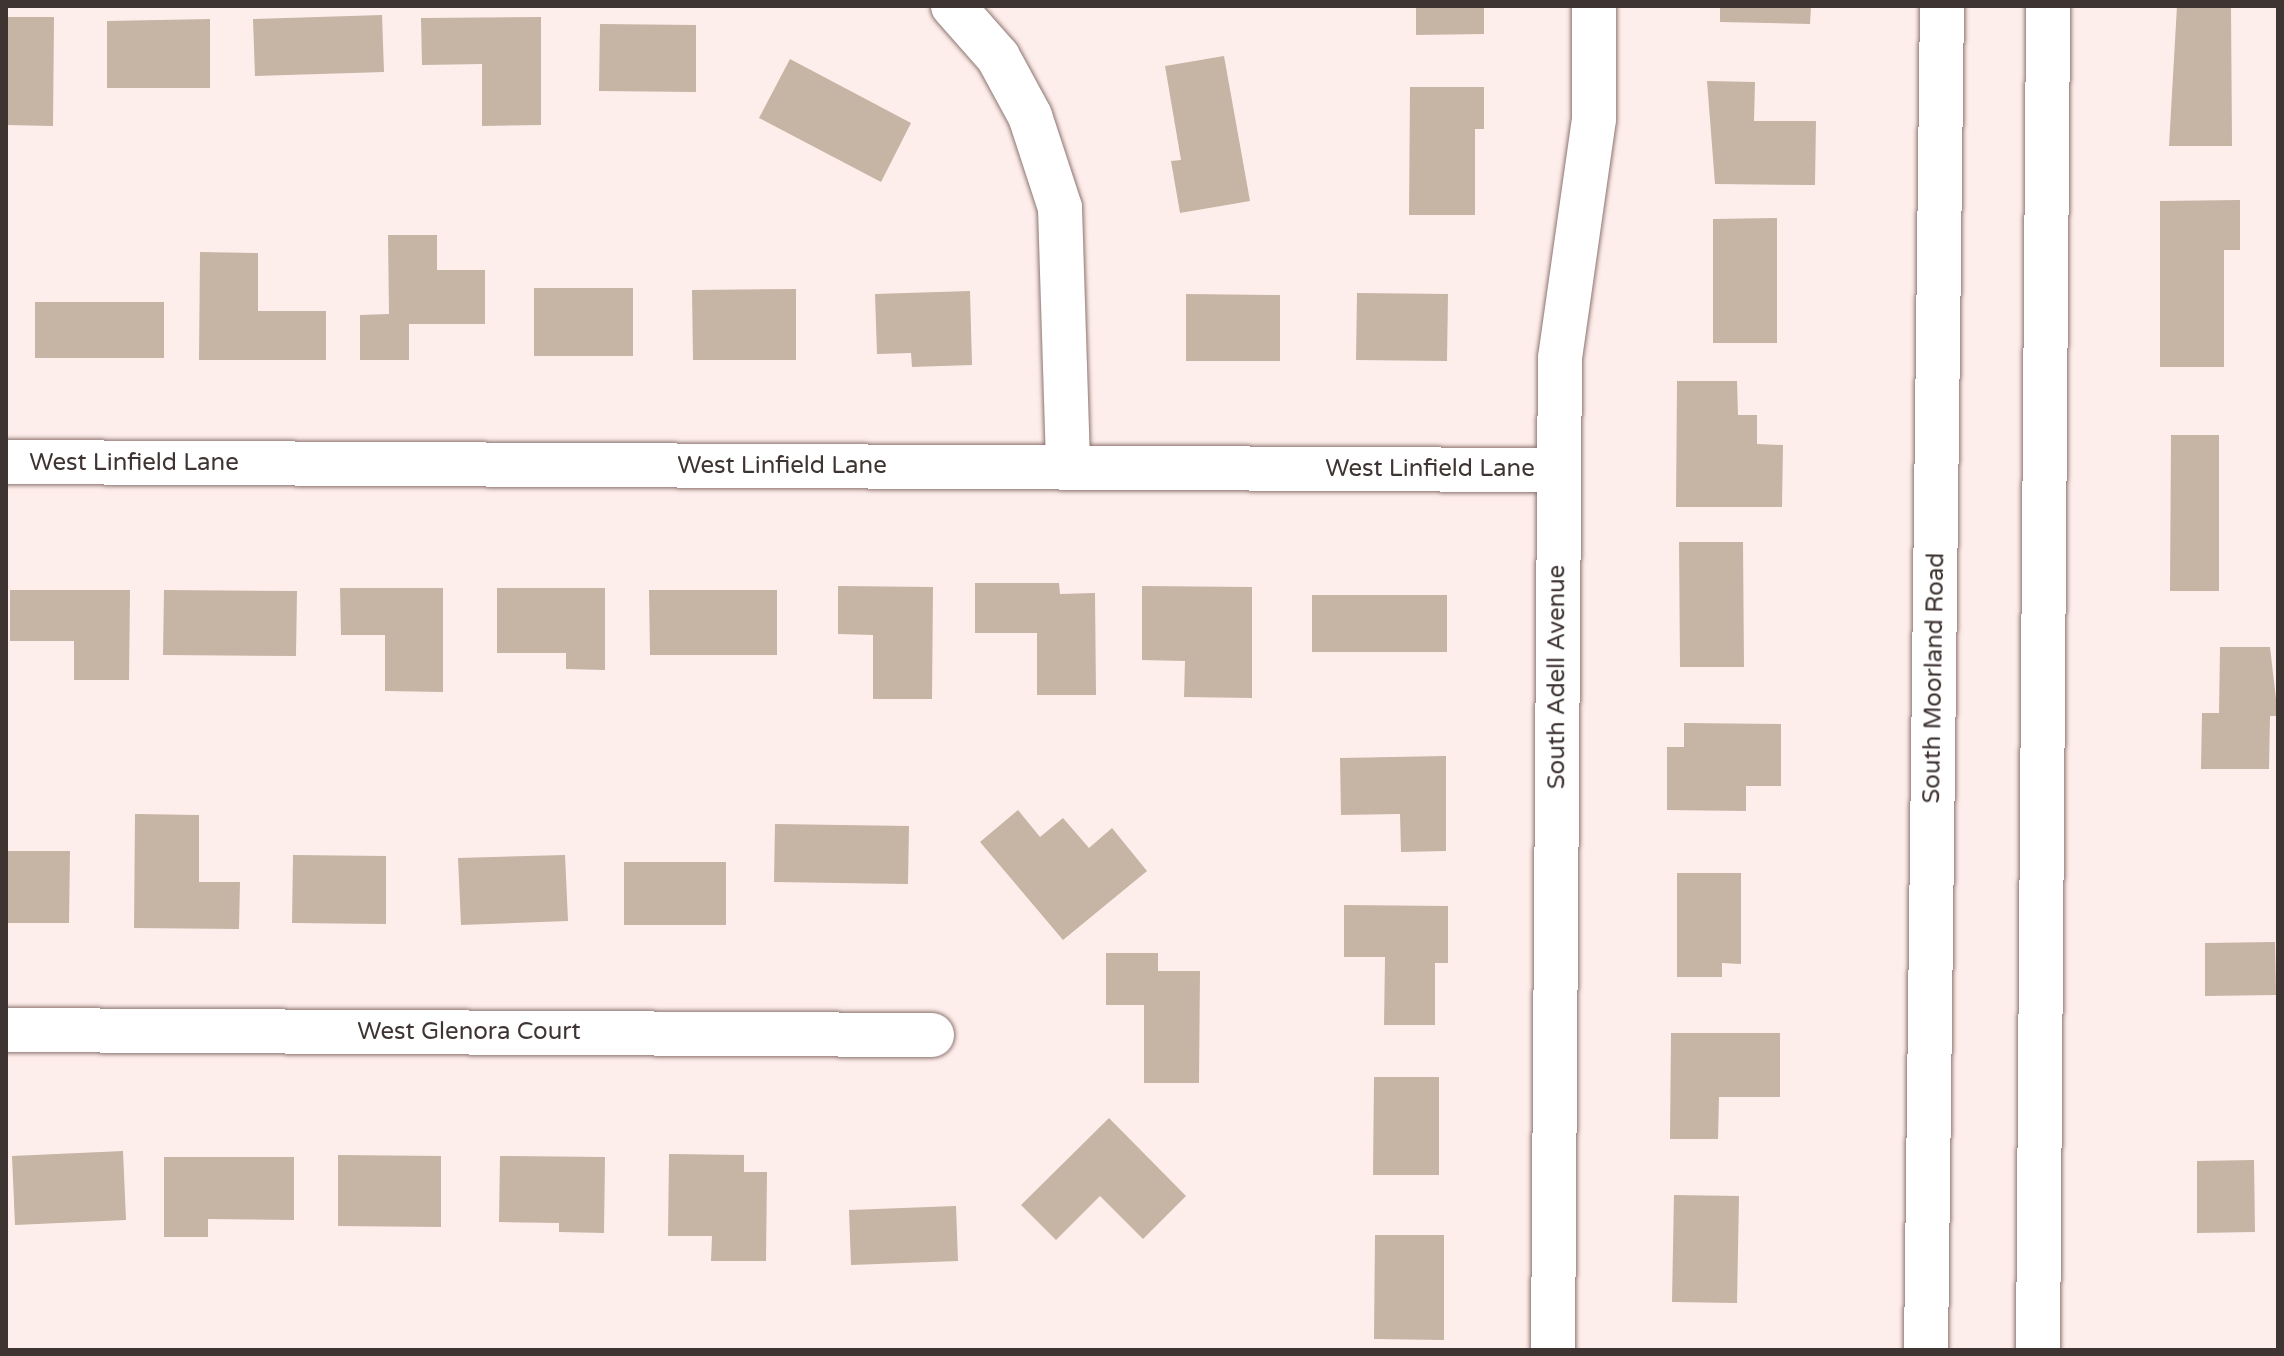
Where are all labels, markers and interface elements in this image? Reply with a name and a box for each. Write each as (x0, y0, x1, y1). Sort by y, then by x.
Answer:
street label: West Linfield Lane (29, 449, 239, 477)
street label: West Linfield Lane (677, 452, 887, 480)
street label: West Linfield Lane (1325, 455, 1535, 483)
street label: South Moorland Road (1917, 552, 1951, 804)
street label: South Adell Avenue (1543, 565, 1571, 789)
street label: West Glenora Court (357, 1018, 581, 1046)

